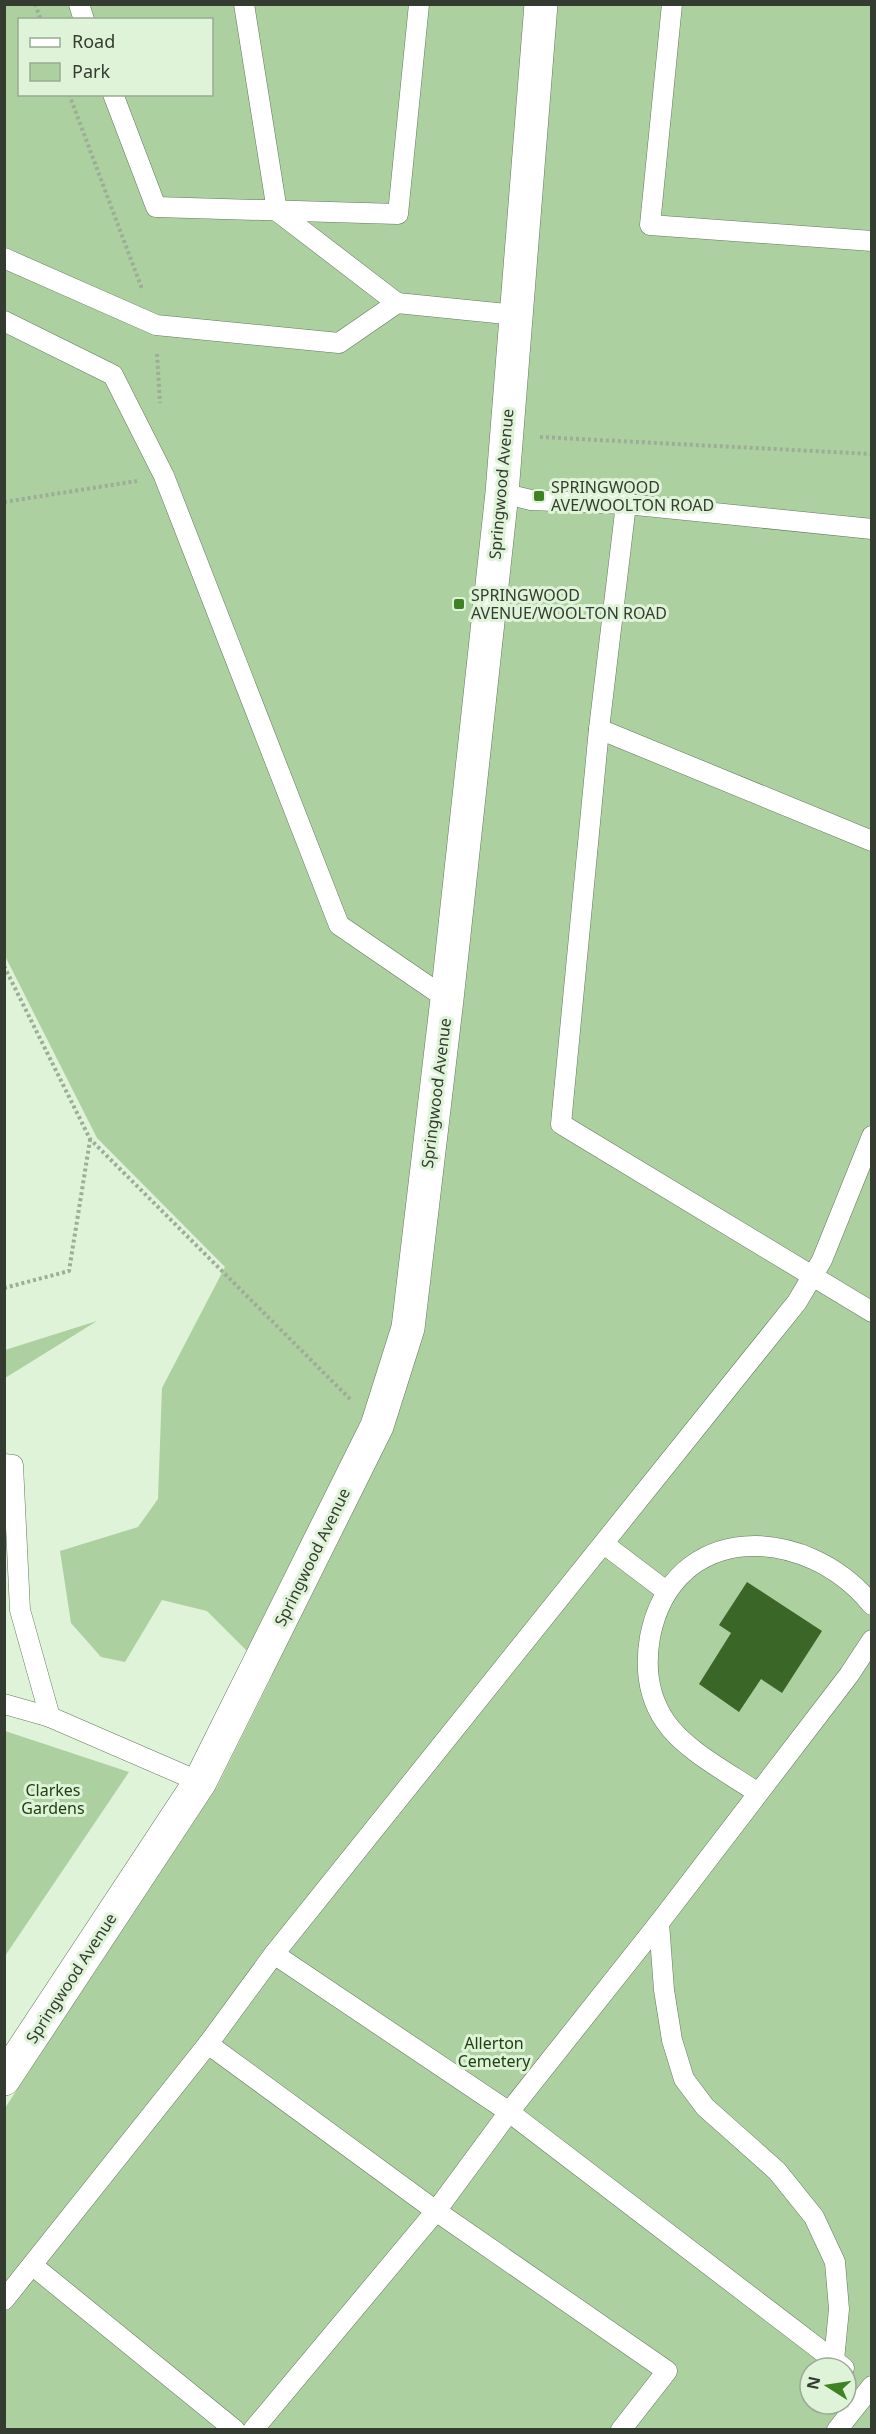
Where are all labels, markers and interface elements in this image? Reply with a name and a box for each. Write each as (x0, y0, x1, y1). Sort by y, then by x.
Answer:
legend (18, 18, 213, 96)
text: Road (72, 29, 115, 53)
text: Park (72, 59, 110, 83)
street label: Springwood Avenue (483, 408, 519, 560)
place label: SPRINGWOOD AVE/WOOLTON ROAD (551, 476, 714, 516)
marker: SPRINGWOOD AVE/WOOLTON ROAD (532, 489, 546, 503)
place label: SPRINGWOOD AVENUE/WOOLTON ROAD (471, 584, 667, 624)
marker: SPRINGWOOD AVENUE/WOOLTON ROAD (452, 597, 466, 611)
street label: Springwood Avenue (416, 1017, 456, 1169)
street label: Springwood Avenue (269, 1484, 355, 1630)
park label: Clarkes Gardens (21, 1779, 85, 1819)
street label: Springwood Avenue (21, 1909, 121, 2047)
park label: Allerton Cemetery (458, 2032, 531, 2072)
north arrow (798, 2356, 858, 2416)
text: N (801, 2374, 825, 2392)

